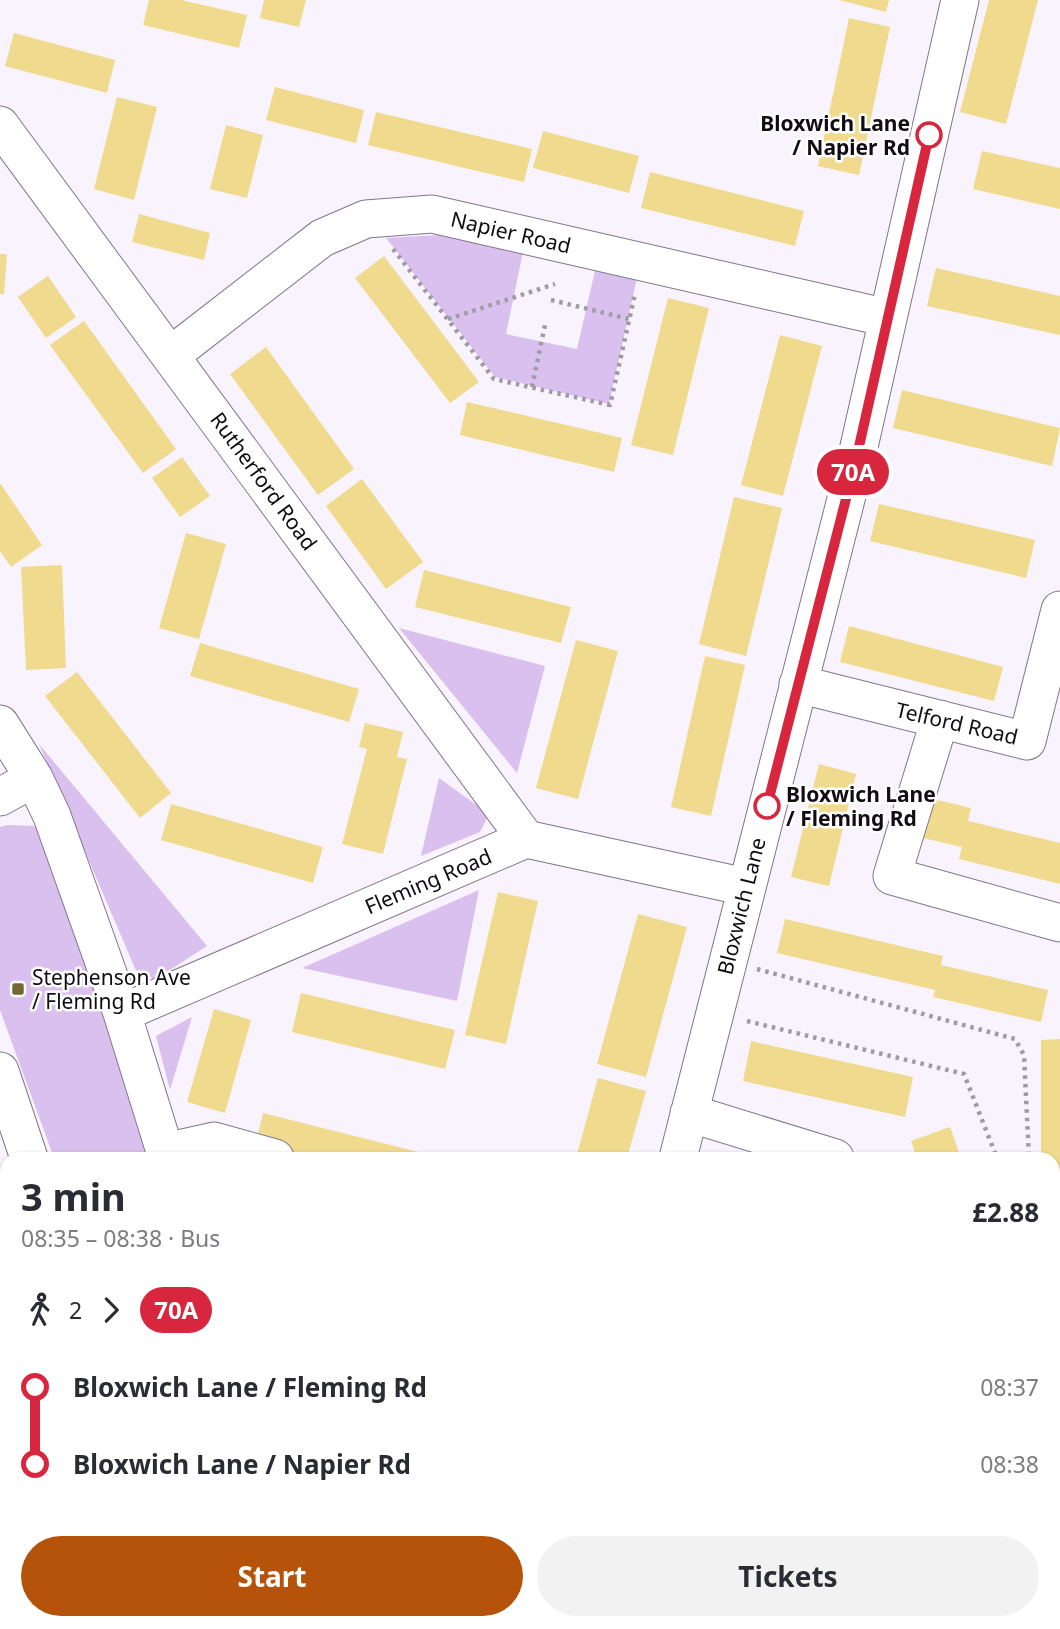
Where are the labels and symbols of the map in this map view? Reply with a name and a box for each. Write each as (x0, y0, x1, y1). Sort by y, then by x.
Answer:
place label: Bloxwich Lane / Napier Rd (760, 109, 910, 161)
marker: Bloxwich Lane / Napier Rd (916, 122, 942, 148)
street label: Napier Road (448, 205, 574, 259)
street label: Rutherford Road (204, 406, 324, 556)
line badge: 70A (813, 449, 893, 495)
street label: Telford Road (893, 695, 1021, 751)
place label: Bloxwich Lane / Fleming Rd (786, 780, 936, 832)
marker: Bloxwich Lane / Fleming Rd (754, 793, 780, 819)
street label: Bloxwich Lane (710, 834, 772, 978)
street label: Fleming Road (360, 842, 496, 920)
place label: Stephenson Ave / Fleming Rd (32, 963, 191, 1015)
marker: Stephenson Ave / Fleming Rd (10, 981, 26, 997)

